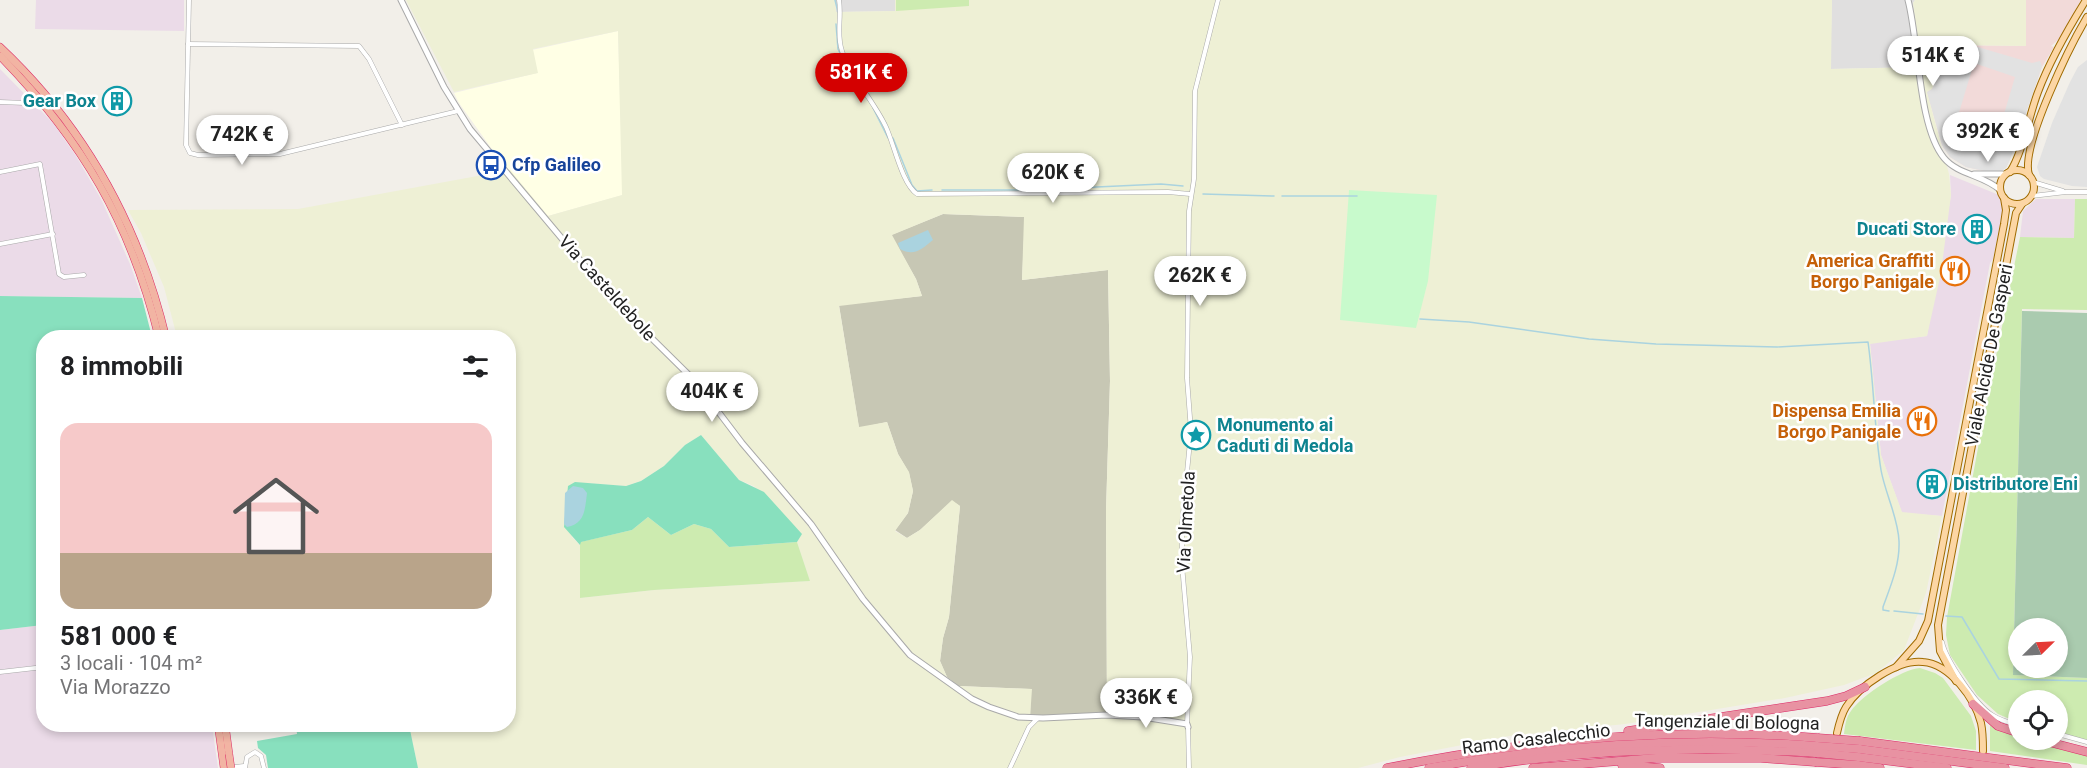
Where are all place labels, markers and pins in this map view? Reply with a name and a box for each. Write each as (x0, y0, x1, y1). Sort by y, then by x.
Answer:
pin: 514K € (1884, 36, 1982, 87)
pin: 581K € (812, 53, 910, 104)
building icon: Gear Box (101, 85, 133, 117)
place label: Gear Box (23, 90, 97, 111)
pin: 392K € (1939, 112, 2037, 163)
pin: 742K € (193, 115, 291, 166)
bus stop icon: Cfp Galileo (475, 149, 507, 181)
pin: 620K € (1004, 153, 1102, 204)
place label: Cfp Galileo (512, 154, 601, 175)
building icon: Ducati Store (1961, 213, 1993, 245)
place label: Ducati Store (1857, 218, 1956, 239)
place label: America Graffiti Borgo Panigale (1806, 250, 1934, 292)
restaurant icon: America Graffiti Borgo Panigale (1939, 255, 1971, 287)
pin: 262K € (1151, 256, 1249, 307)
pin: 404K € (663, 372, 761, 423)
place label: Dispensa Emilia Borgo Panigale (1772, 400, 1901, 442)
restaurant icon: Dispensa Emilia Borgo Panigale (1906, 405, 1938, 437)
place label: Monumento ai Caduti di Medola (1217, 414, 1354, 456)
place icon: Monumento ai Caduti di Medola (1180, 419, 1212, 451)
building icon: Distributore Eni (1916, 468, 1948, 500)
place label: Distributore Eni (1953, 473, 2078, 494)
pin: 336K € (1097, 678, 1195, 729)

